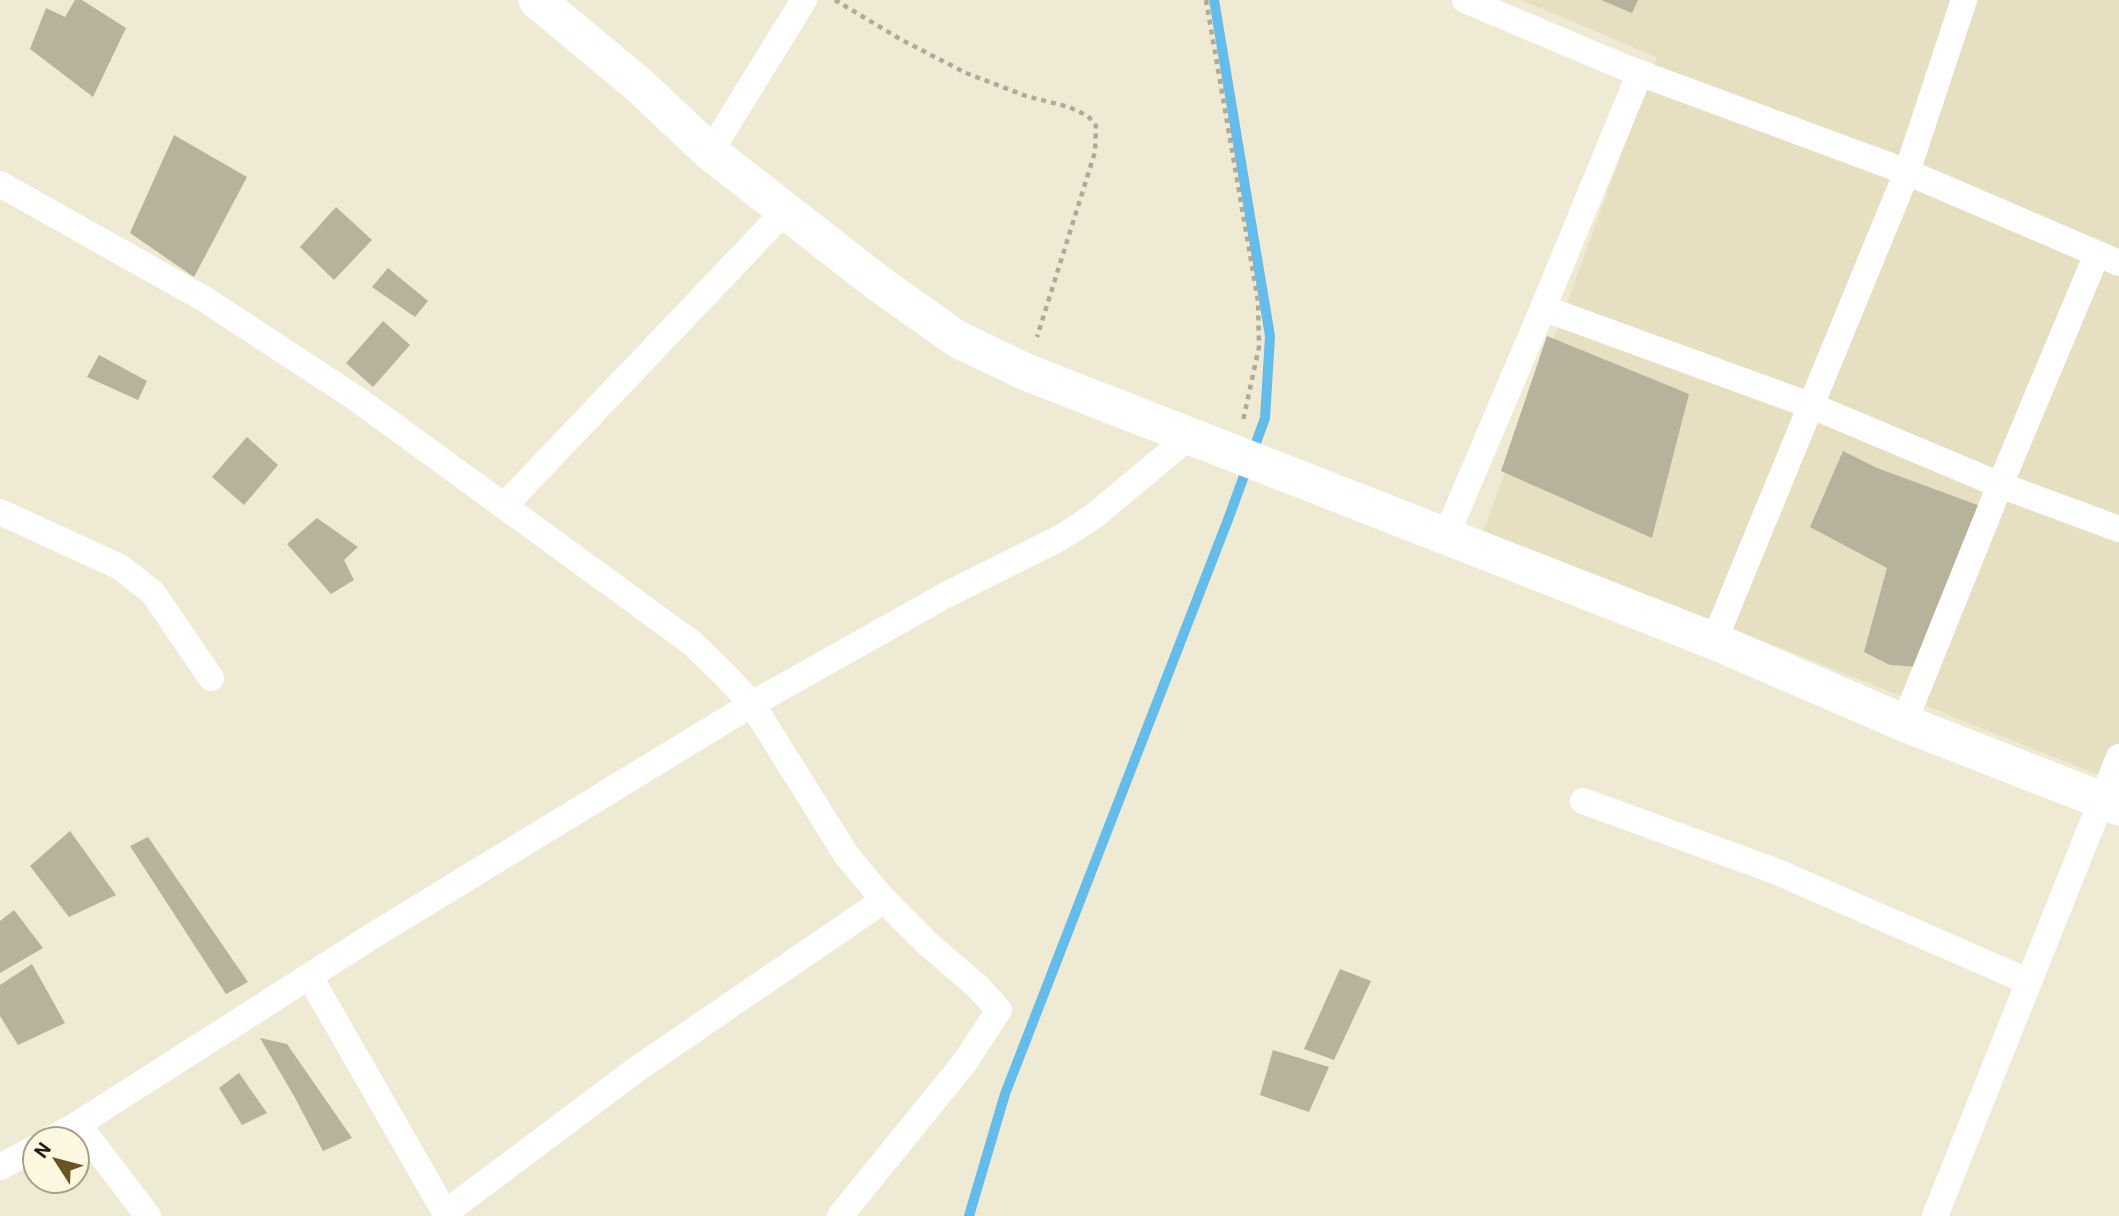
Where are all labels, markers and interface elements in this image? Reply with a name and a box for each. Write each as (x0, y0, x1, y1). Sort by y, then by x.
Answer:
north arrow (21, 1125, 91, 1195)
text: N (29, 1138, 56, 1162)

